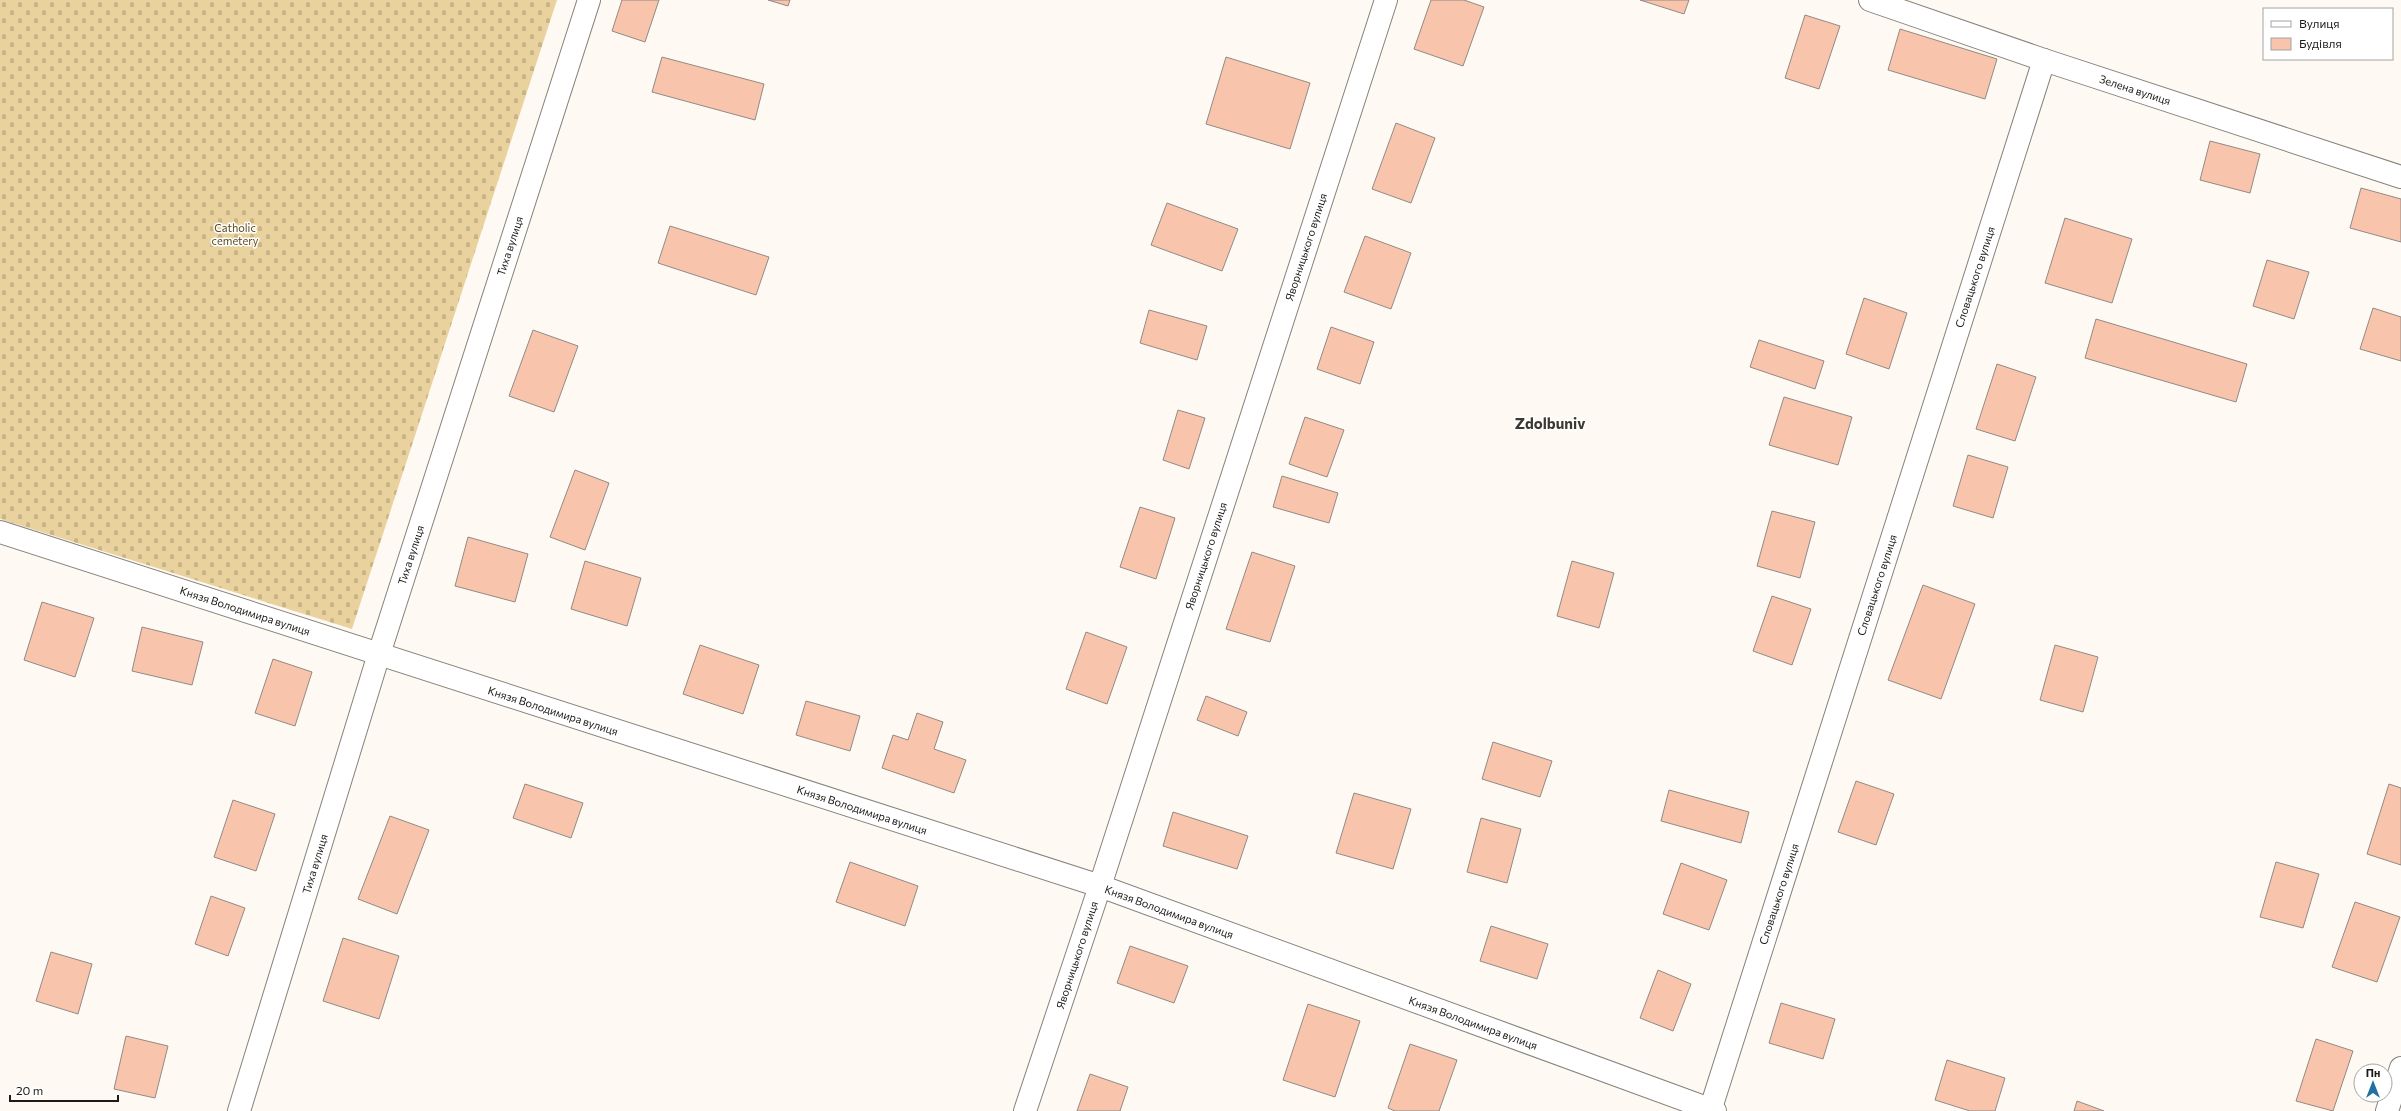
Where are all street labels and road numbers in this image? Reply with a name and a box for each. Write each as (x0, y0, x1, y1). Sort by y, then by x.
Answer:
street label: Зелена вулиця (2098, 72, 2173, 107)
street label: Яворницького вулиця (1282, 191, 1329, 302)
street label: Тиха вулиця (494, 214, 525, 277)
street label: Словацького вулиця (1952, 225, 1997, 329)
street label: Яворницького вулиця (1182, 500, 1229, 611)
street label: Тиха вулиця (395, 523, 426, 586)
street label: Словацького вулиця (1854, 533, 1899, 637)
street label: Князя Володимира вулиця (178, 583, 312, 638)
street label: Князя Володимира вулиця (486, 683, 620, 738)
street label: Князя Володимира вулиця (795, 782, 929, 837)
street label: Тиха вулиця (299, 832, 330, 895)
street label: Словацького вулиця (1756, 842, 1801, 946)
street label: Князя Володимира вулиця (1103, 882, 1235, 941)
street label: Яворницького вулиця (1053, 899, 1100, 1010)
street label: Князя Володимира вулиця (1407, 993, 1539, 1052)

